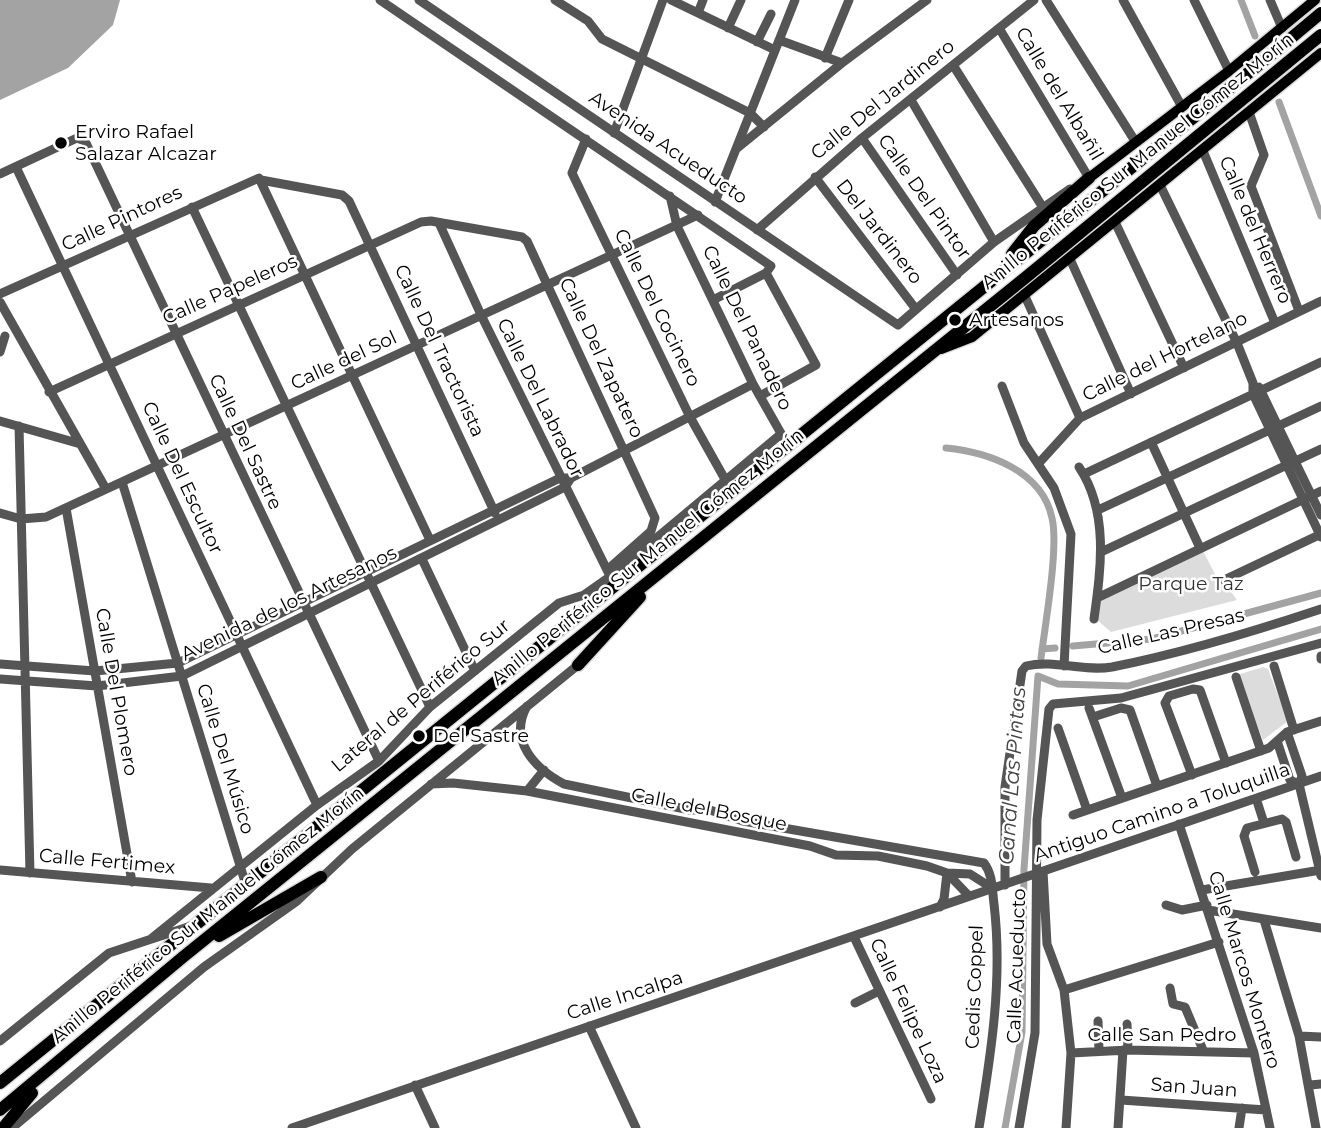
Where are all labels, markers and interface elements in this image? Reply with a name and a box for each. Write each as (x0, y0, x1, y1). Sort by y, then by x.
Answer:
street label: Calle del Albañil (1010, 23, 1108, 165)
street label: Anillo Periférico Sur Manuel Gómez Morín (977, 28, 1299, 294)
street label: Calle Del Jardinero (807, 35, 959, 165)
street label: Avenida Acueducto (585, 87, 751, 209)
place label: Erviro Rafael Salazar Alcazar (75, 121, 217, 165)
street label: Calle Del Pintor (873, 130, 975, 264)
marker: Erviro Rafael Salazar Alcazar (53, 135, 69, 151)
street label: Calle del Herrero (1214, 153, 1296, 307)
street label: Del Jardinero (831, 175, 927, 289)
street label: Calle Pintores (58, 181, 186, 257)
street label: Calle Del Cocinero (609, 225, 705, 391)
street label: Calle Del Panadero (697, 242, 797, 414)
street label: Calle Papeleros (159, 250, 301, 330)
street label: Calle Del Tractorista (389, 261, 489, 441)
street label: Calle Del Zapatero (554, 274, 648, 442)
street label: Calle del Hortelano (1079, 307, 1251, 407)
place label: Artesanos (969, 309, 1064, 331)
marker: Artesanos (947, 312, 963, 328)
street label: Calle Del Labrador (492, 315, 588, 481)
street label: Calle del Sol (287, 327, 401, 395)
street label: Calle Del Sastre (204, 370, 286, 514)
street label: Calle Del Escultor (137, 398, 227, 558)
street label: Anillo Periférico Sur Manuel Gómez Morín (487, 424, 809, 690)
street label: Avenida de los Artesanos (177, 542, 401, 666)
park label: Parque Taz (1138, 573, 1244, 595)
street label: Calle Las Presas (1096, 604, 1246, 660)
street label: Calle Del Plomero (90, 606, 142, 778)
street label: Lateral de Periférico Sur (327, 615, 515, 777)
street label: Calle Del Músico (191, 681, 259, 837)
water label: Canal Las Pintas (994, 686, 1032, 866)
place label: Del Sastre (433, 725, 529, 747)
marker: Del Sastre (411, 728, 427, 744)
street label: Antiguo Camino a Toluquilla (1031, 758, 1293, 868)
street label: Anillo Periférico Sur Manuel Gómez Morín (47, 782, 369, 1048)
street label: Calle del Bosque (629, 784, 789, 836)
street label: Calle Fertimex (38, 845, 176, 879)
street label: Calle Marcos Montero (1203, 868, 1285, 1072)
street label: Calle Acueducto (1003, 888, 1031, 1044)
street label: Cedis Coppel (961, 925, 989, 1049)
street label: Calle Felipe Loza (864, 935, 952, 1087)
street label: Calle Incalpa (564, 966, 686, 1026)
street label: Calle San Pedro (1088, 1024, 1236, 1046)
street label: San Juan (1150, 1074, 1238, 1102)

